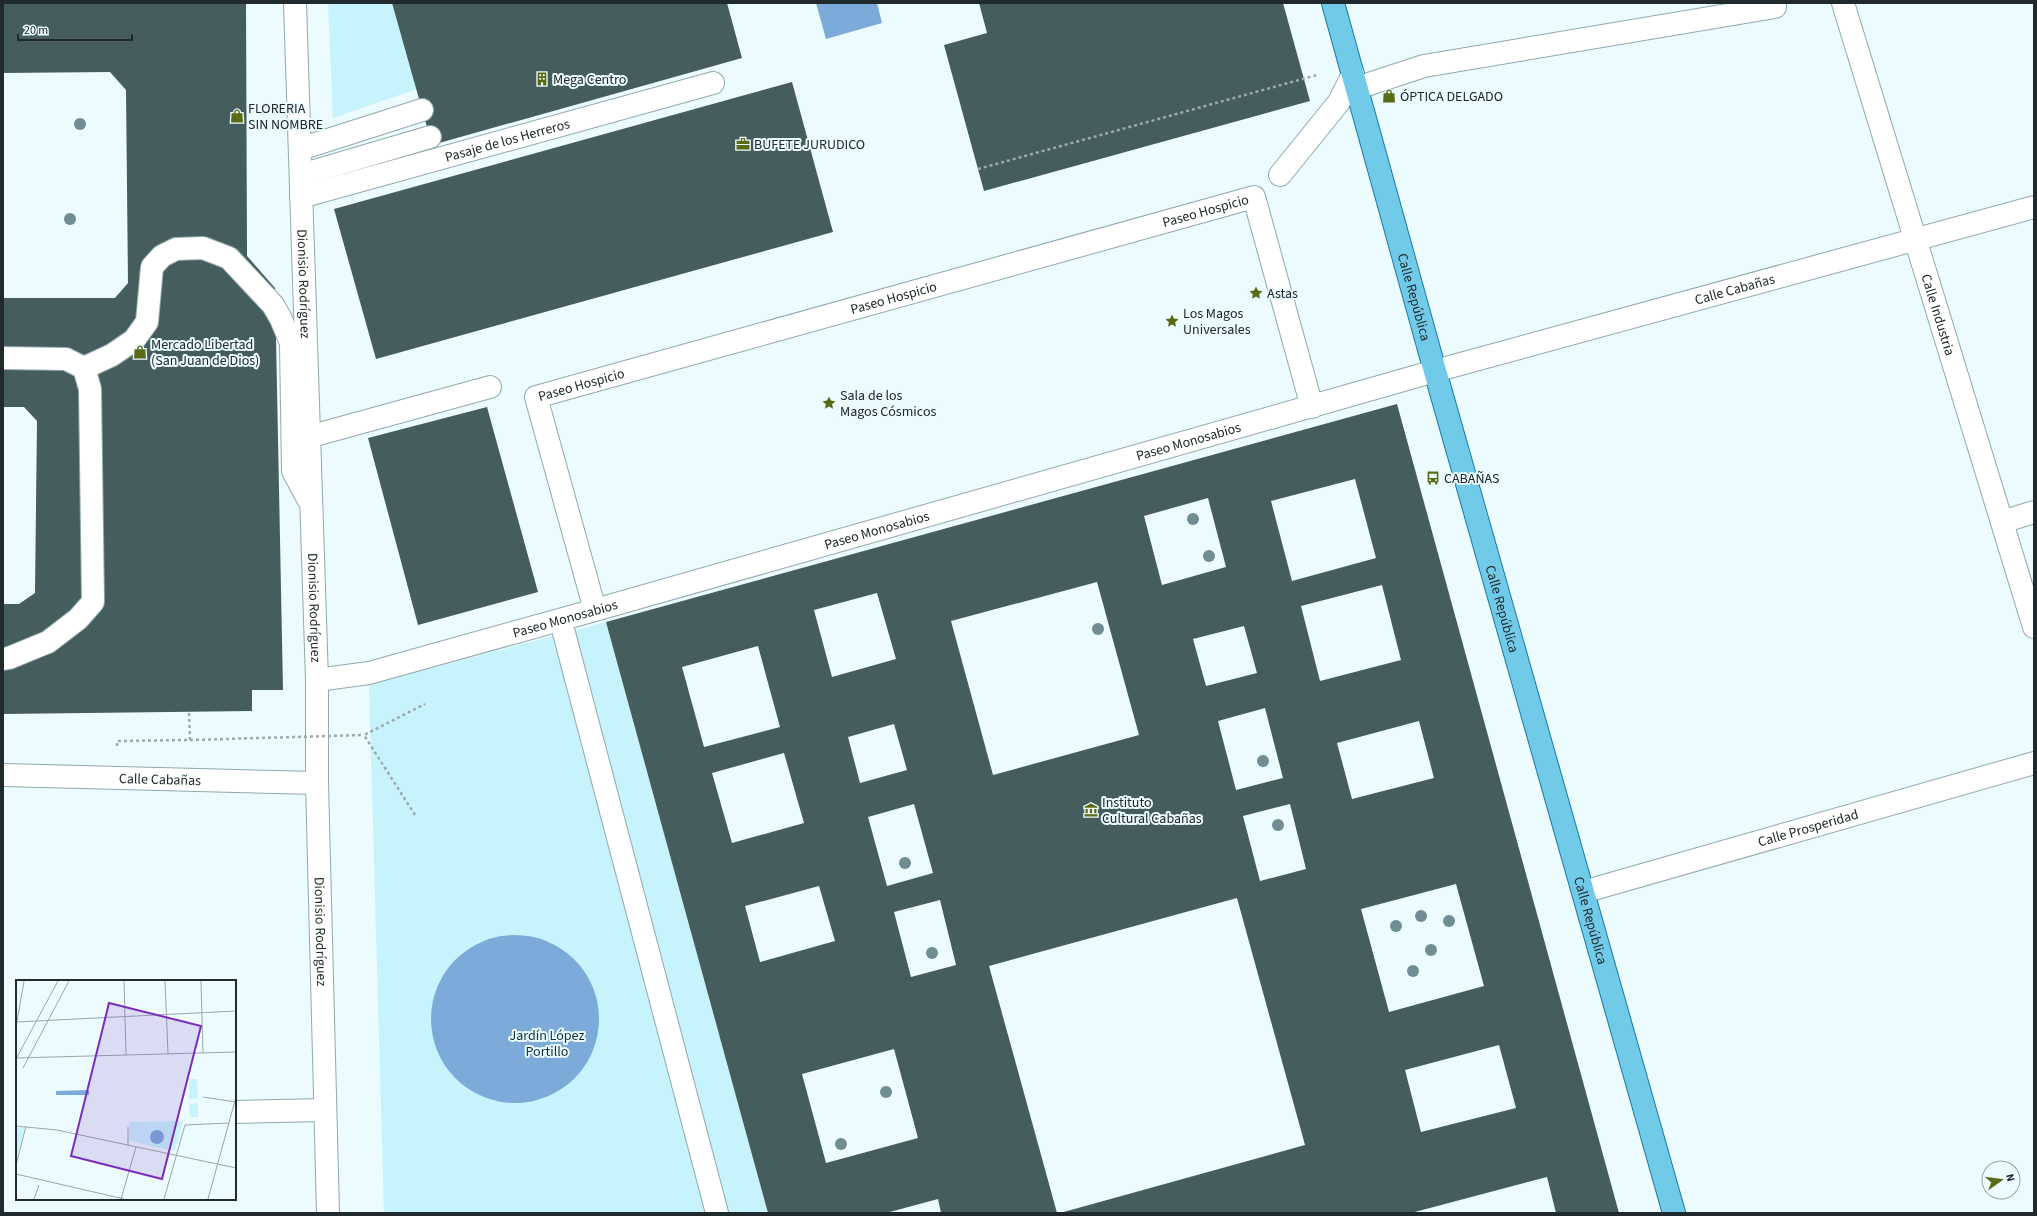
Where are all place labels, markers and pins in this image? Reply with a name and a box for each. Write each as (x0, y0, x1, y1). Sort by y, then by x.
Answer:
place label: Mega Centro (553, 70, 626, 90)
building icon: Mega Centro (534, 71, 550, 87)
place label: ÓPTICA DELGADO (1400, 87, 1503, 107)
shop icon: ÓPTICA DELGADO (1381, 88, 1397, 104)
place label: FLORERIA SIN NOMBRE (248, 99, 323, 135)
shop icon: FLORERIA SIN NOMBRE (229, 108, 245, 124)
place label: BUFETE JURUDICO (754, 135, 865, 155)
office icon: BUFETE JURUDICO (735, 136, 751, 152)
place label: Astas (1267, 284, 1298, 304)
place icon: Astas (1248, 285, 1264, 301)
place label: Los Magos Universales (1183, 304, 1251, 340)
place icon: Los Magos Universales (1164, 313, 1180, 329)
place label: Mercado Libertad (San Juan de Dios) (151, 335, 259, 371)
shop icon: Mercado Libertad (San Juan de Dios) (132, 344, 148, 360)
place label: Sala de los Magos Cósmicos (840, 386, 936, 422)
place icon: Sala de los Magos Cósmicos (821, 395, 837, 411)
place label: CABAÑAS (1444, 469, 1500, 489)
bus stop icon: CABAÑAS (1425, 470, 1441, 486)
place label: Instituto Cultural Cabañas (1102, 793, 1202, 829)
museum icon: Instituto Cultural Cabañas (1083, 802, 1099, 818)

